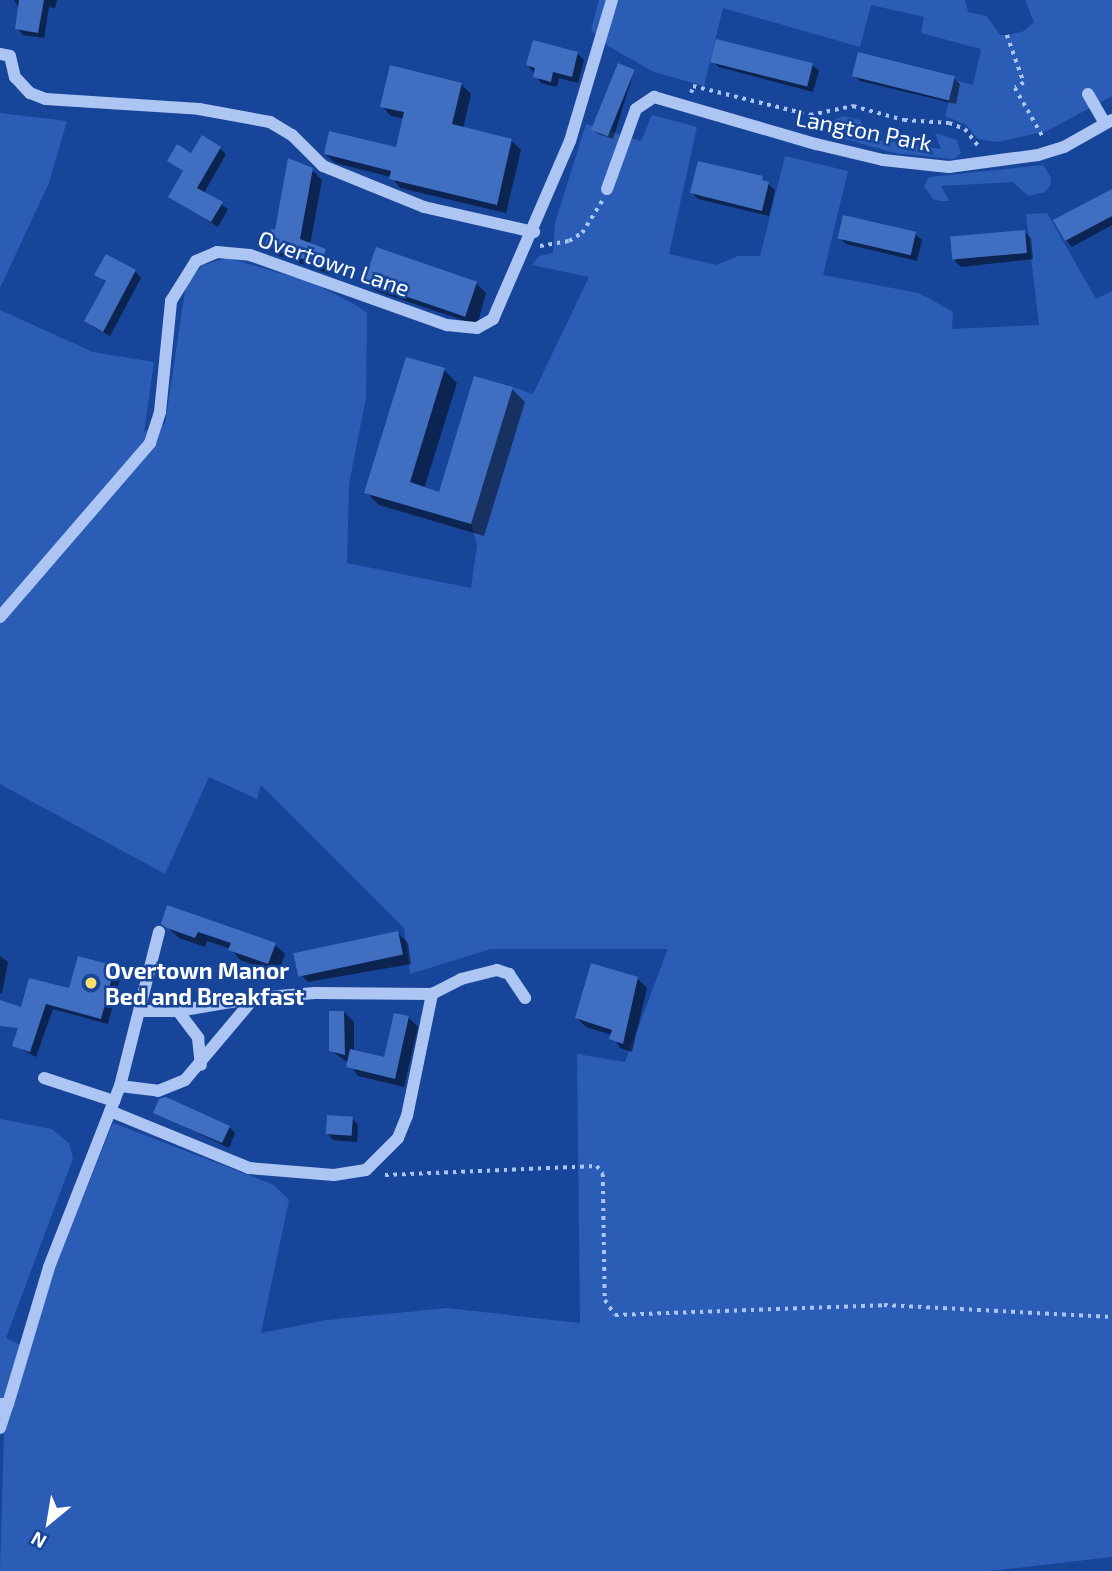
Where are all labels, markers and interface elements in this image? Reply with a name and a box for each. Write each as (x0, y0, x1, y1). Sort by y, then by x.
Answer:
street label: Langton Park (794, 103, 934, 157)
street label: Overtown Lane (255, 224, 413, 302)
place label: Overtown Manor Bed and Breakfast (105, 956, 304, 1010)
marker: Overtown Manor Bed and Breakfast (83, 975, 99, 991)
north arrow (14, 1487, 84, 1557)
text: N (27, 1527, 50, 1554)

